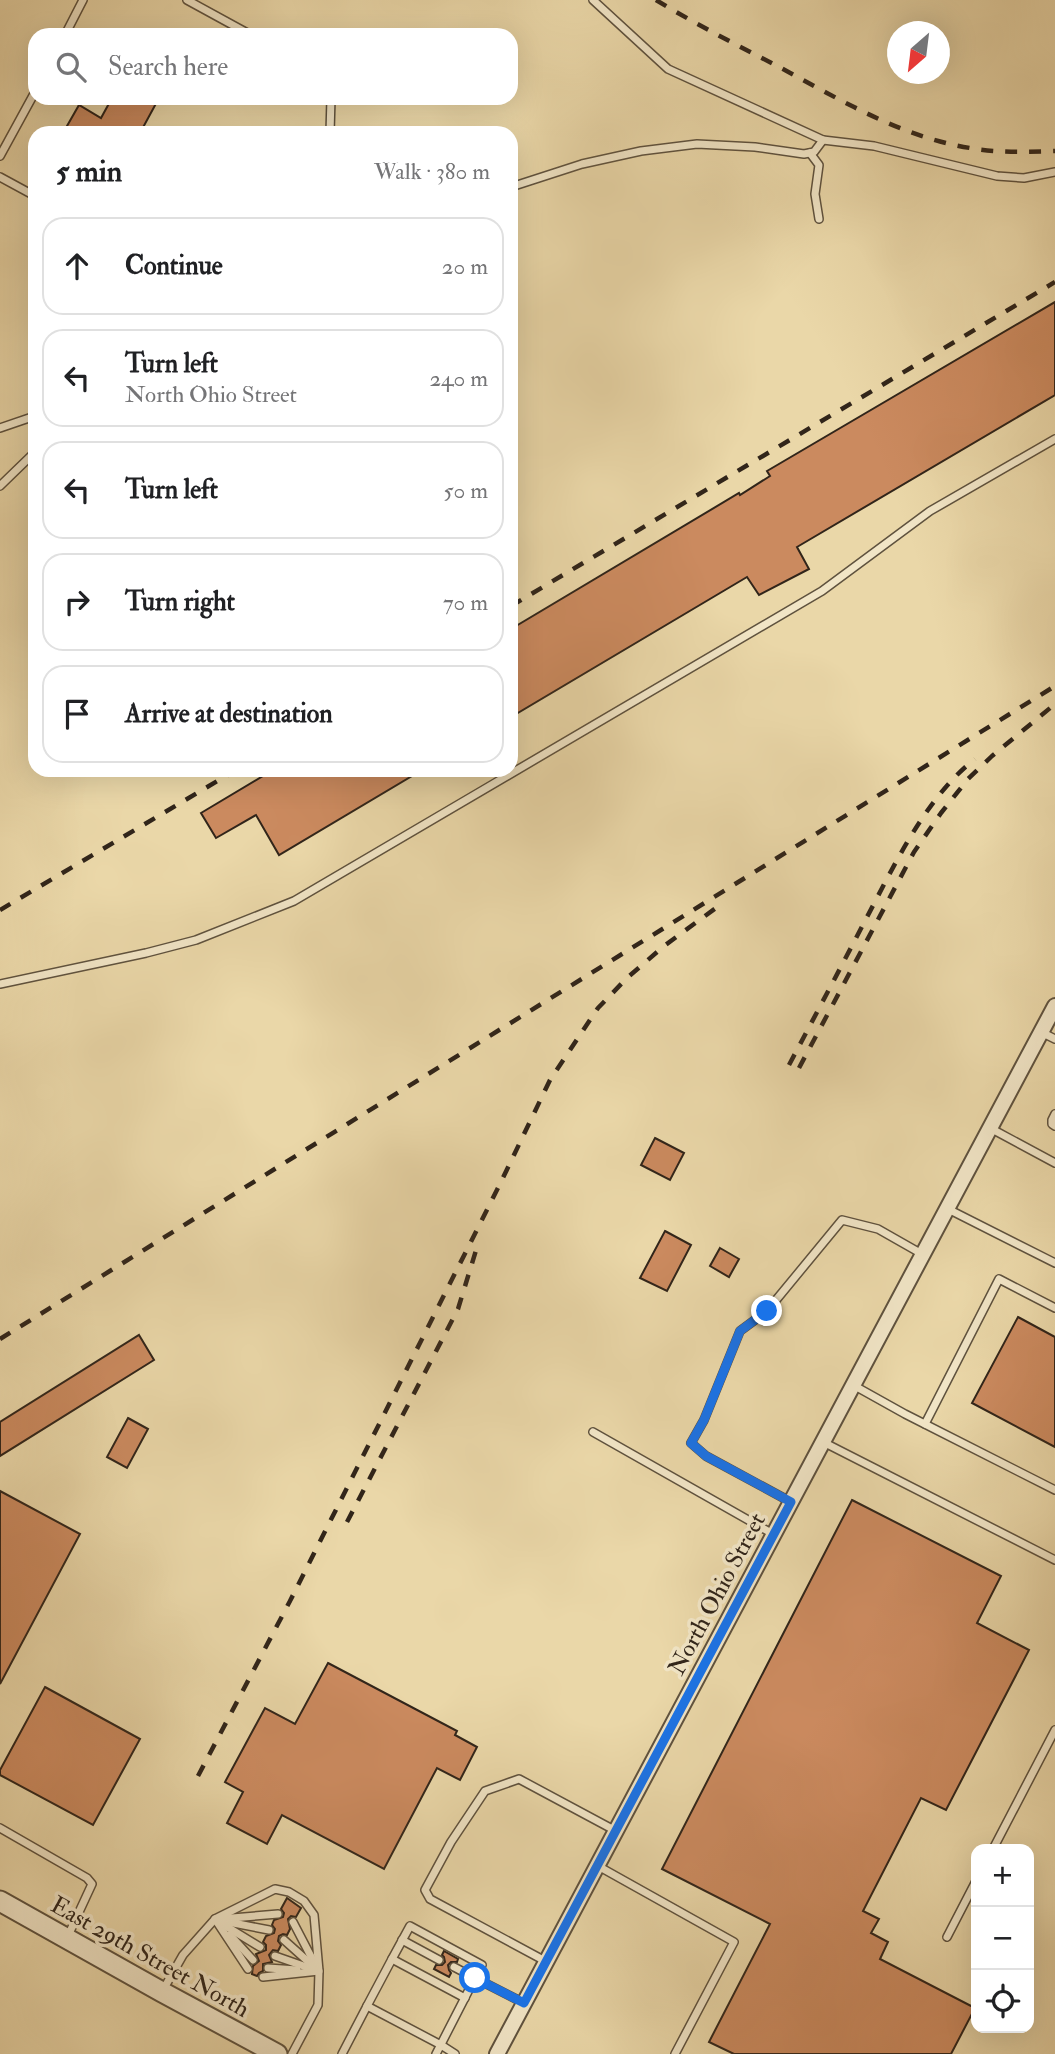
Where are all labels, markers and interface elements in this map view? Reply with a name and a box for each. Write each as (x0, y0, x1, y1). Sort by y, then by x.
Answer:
north arrow (887, 21, 950, 84)
search box (28, 28, 518, 105)
icon: search (52, 48, 90, 86)
text: Search here (108, 51, 228, 83)
text: 5 min (56, 153, 122, 190)
text: Walk · 380 m (374, 157, 490, 186)
icon: ahead (58, 247, 96, 285)
text: Continue (125, 250, 223, 282)
text: 20 m (442, 252, 488, 281)
text: Turn left (125, 348, 218, 380)
icon: left (58, 359, 96, 397)
text: 240 m (429, 364, 488, 393)
text: North Ohio Street (125, 380, 297, 409)
icon: left (58, 471, 96, 509)
text: Turn left (125, 474, 218, 506)
text: 50 m (444, 476, 488, 505)
icon: right (58, 583, 96, 621)
text: Turn right (125, 586, 235, 618)
text: 70 m (443, 588, 488, 617)
icon: arrive (58, 695, 96, 733)
text: Arrive at destination (125, 698, 333, 730)
route end (751, 1295, 782, 1326)
street label: North Ohio Street (661, 1507, 773, 1681)
map controls (971, 1844, 1034, 2033)
button: + (971, 1844, 1034, 1907)
street label: East 29th Street North (45, 1889, 255, 2025)
button: − (971, 1907, 1034, 1970)
route start (459, 1962, 490, 1993)
button: locate (971, 1970, 1034, 2033)

